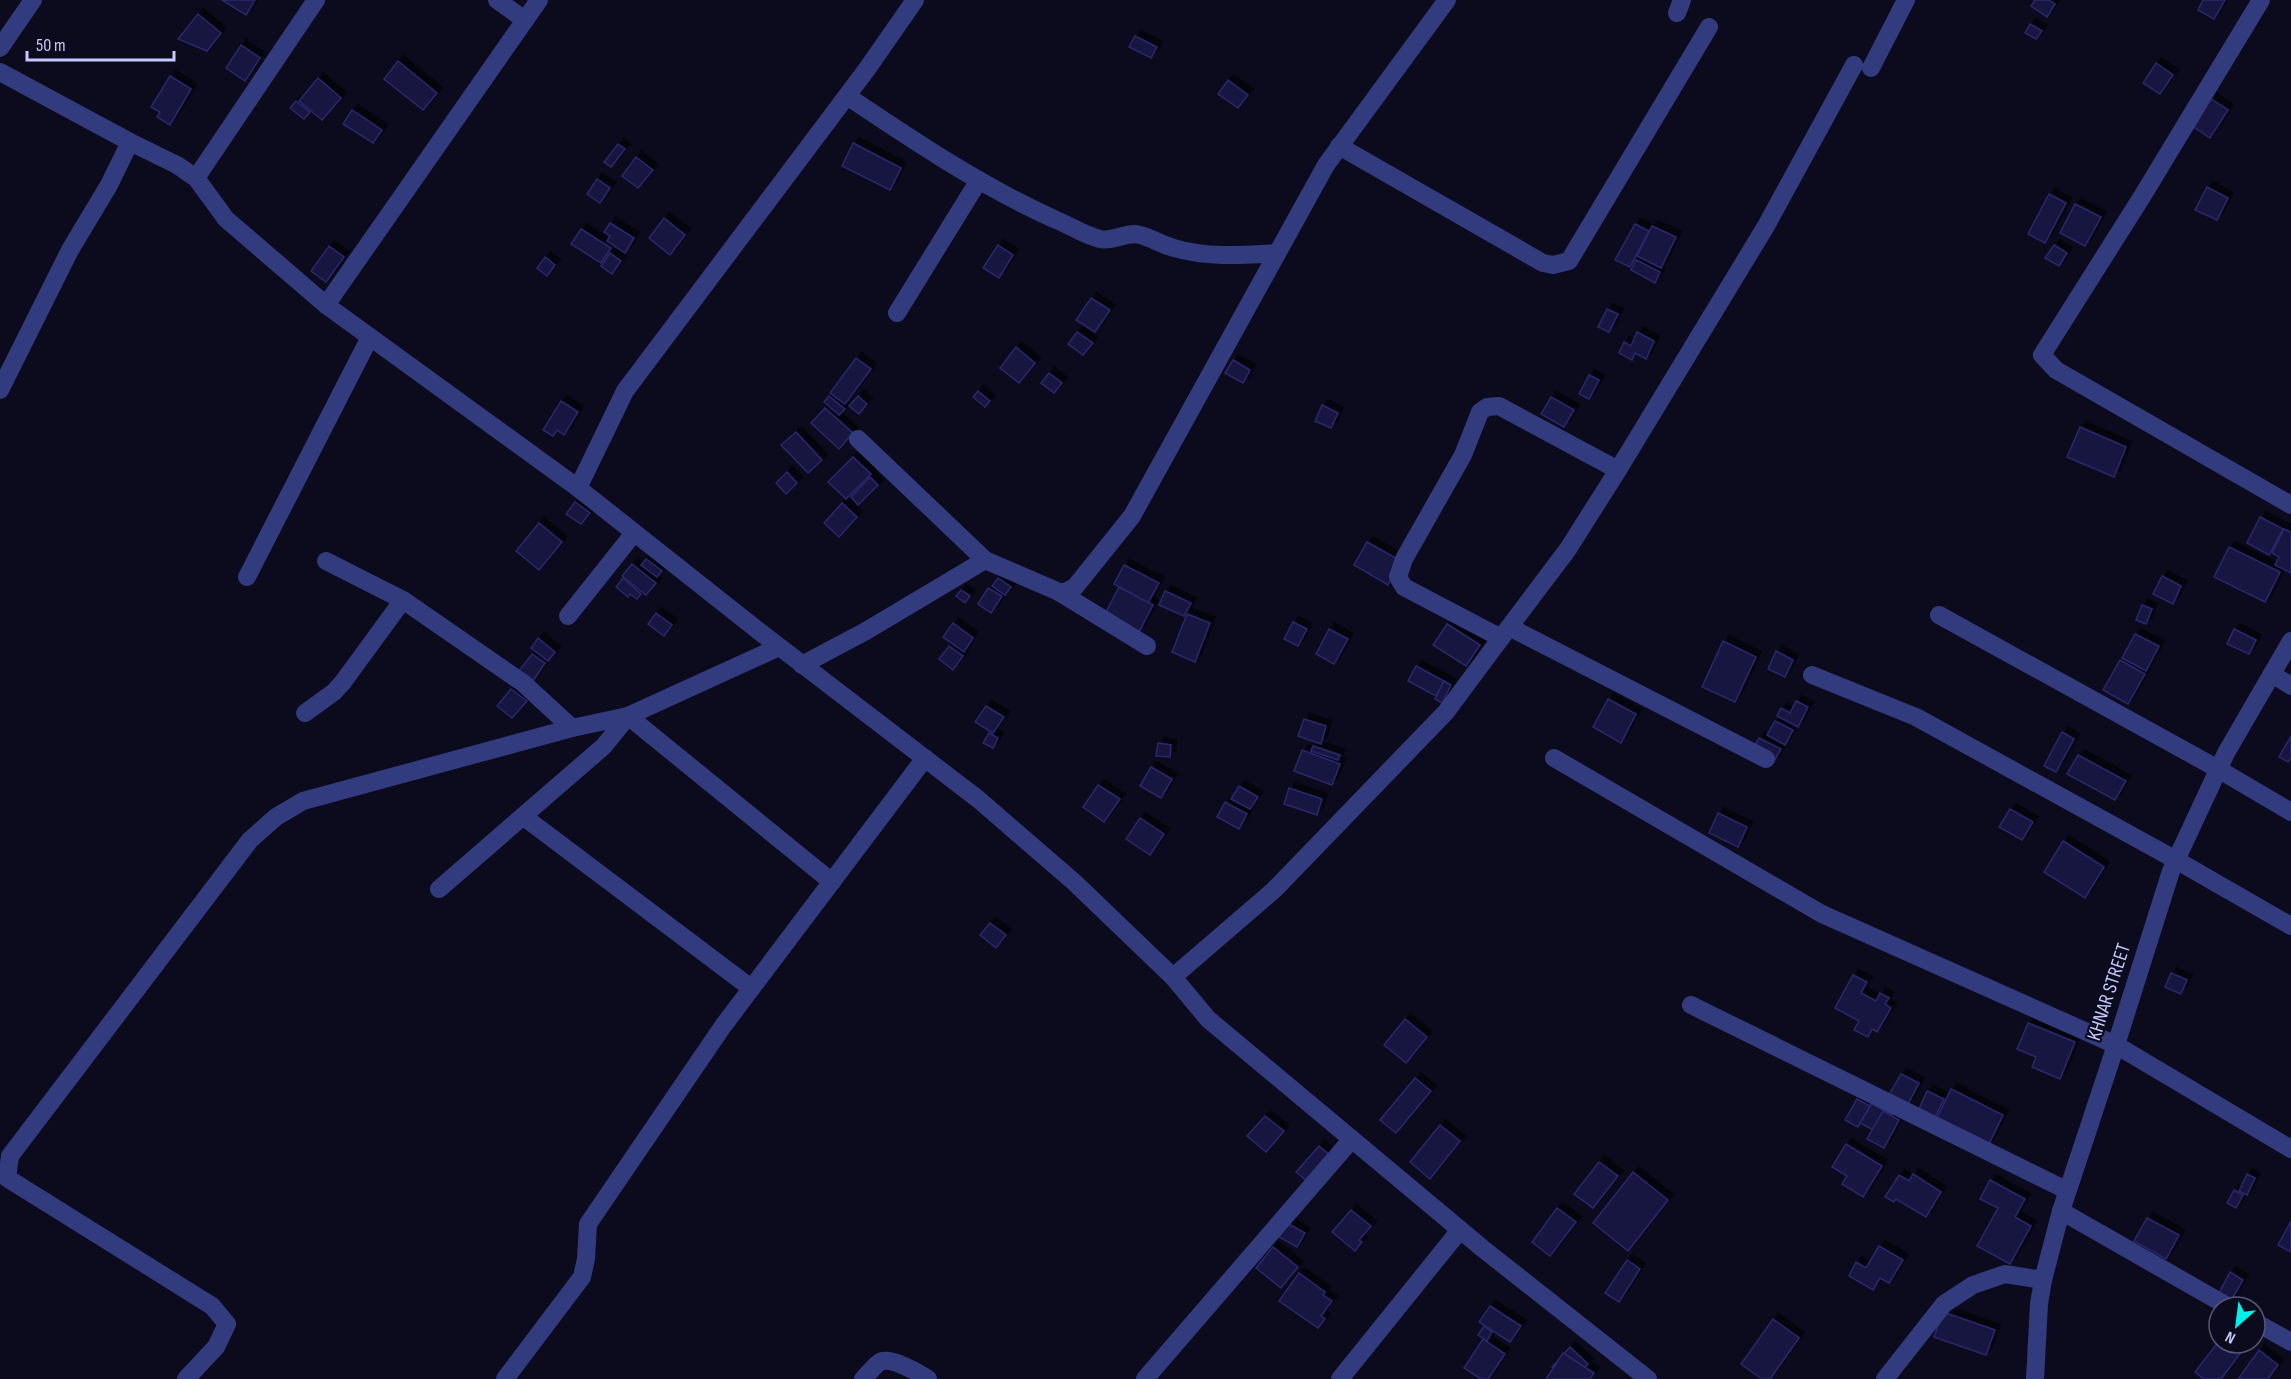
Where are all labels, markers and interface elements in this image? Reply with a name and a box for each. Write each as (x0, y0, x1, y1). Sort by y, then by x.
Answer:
scale bar (27, 24, 174, 62)
text: 50 m (36, 35, 66, 56)
street label: KHNAR STREET (2082, 940, 2136, 1044)
north arrow (2207, 1295, 2267, 1355)
text: N (2222, 1327, 2239, 1347)

